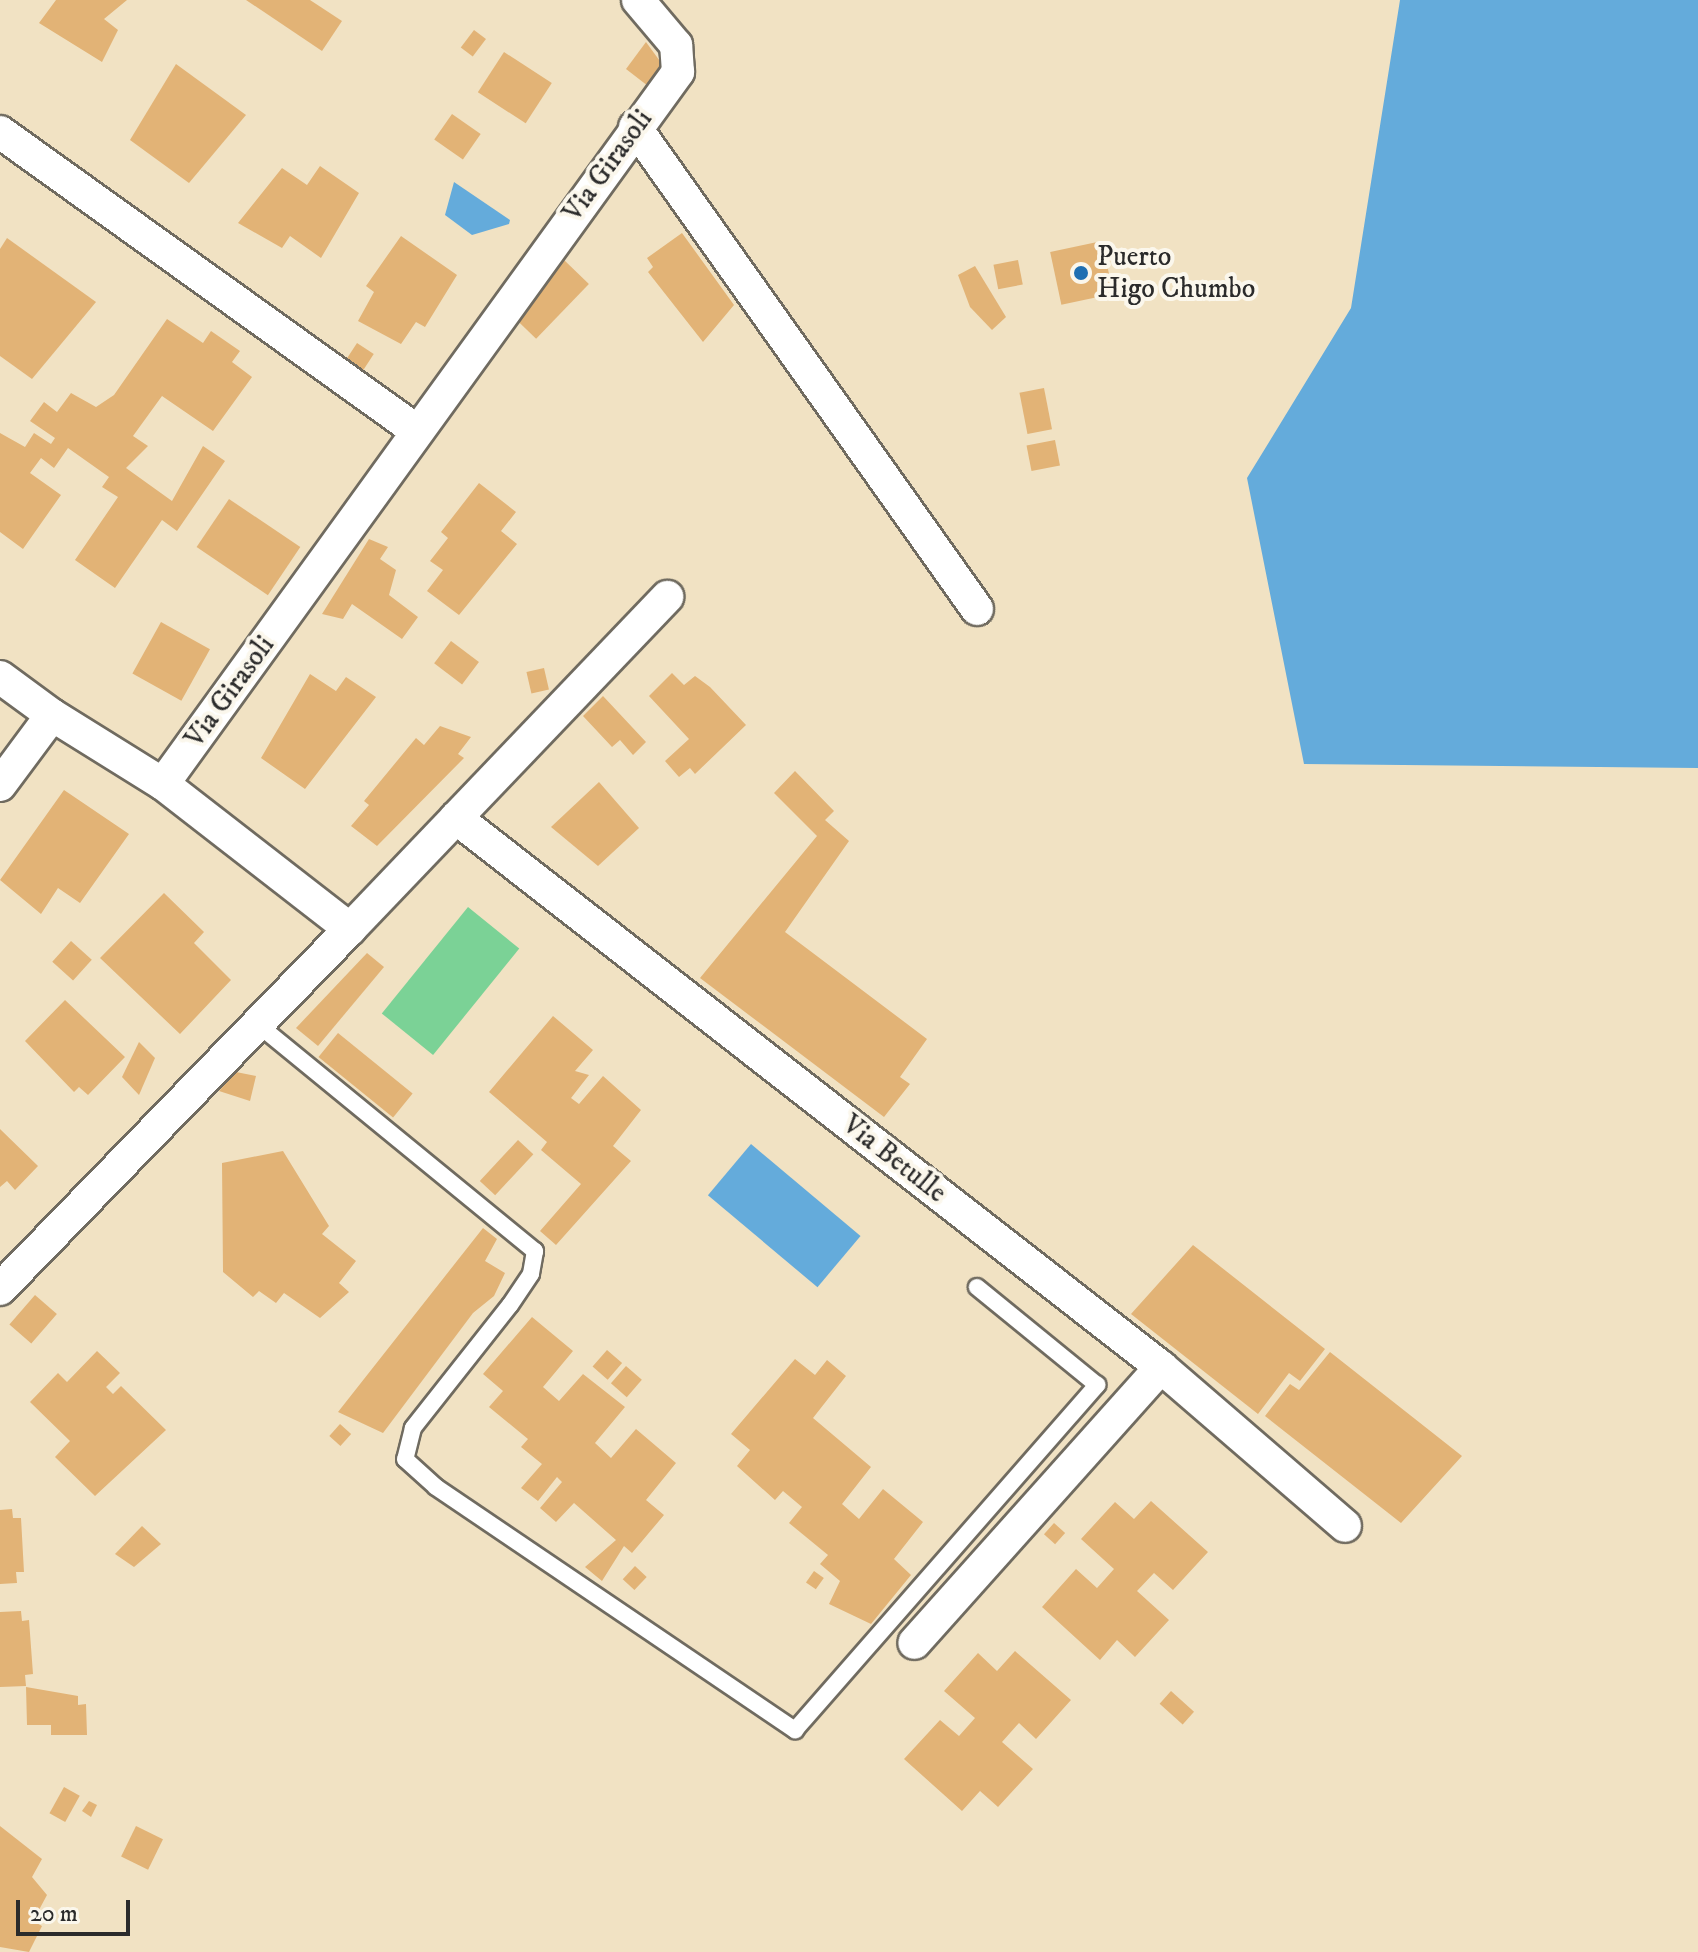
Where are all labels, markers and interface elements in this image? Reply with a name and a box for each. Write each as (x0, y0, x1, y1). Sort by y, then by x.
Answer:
street label: Via Girasoli (556, 103, 660, 229)
place label: Puerto Higo Chumbo (1097, 240, 1255, 306)
marker: Puerto Higo Chumbo (1072, 264, 1090, 282)
street label: Via Girasoli (178, 629, 282, 755)
street label: Via Betulle (835, 1108, 953, 1210)
scale bar (20, 1884, 134, 1934)
text: 20 m (30, 1899, 78, 1929)

